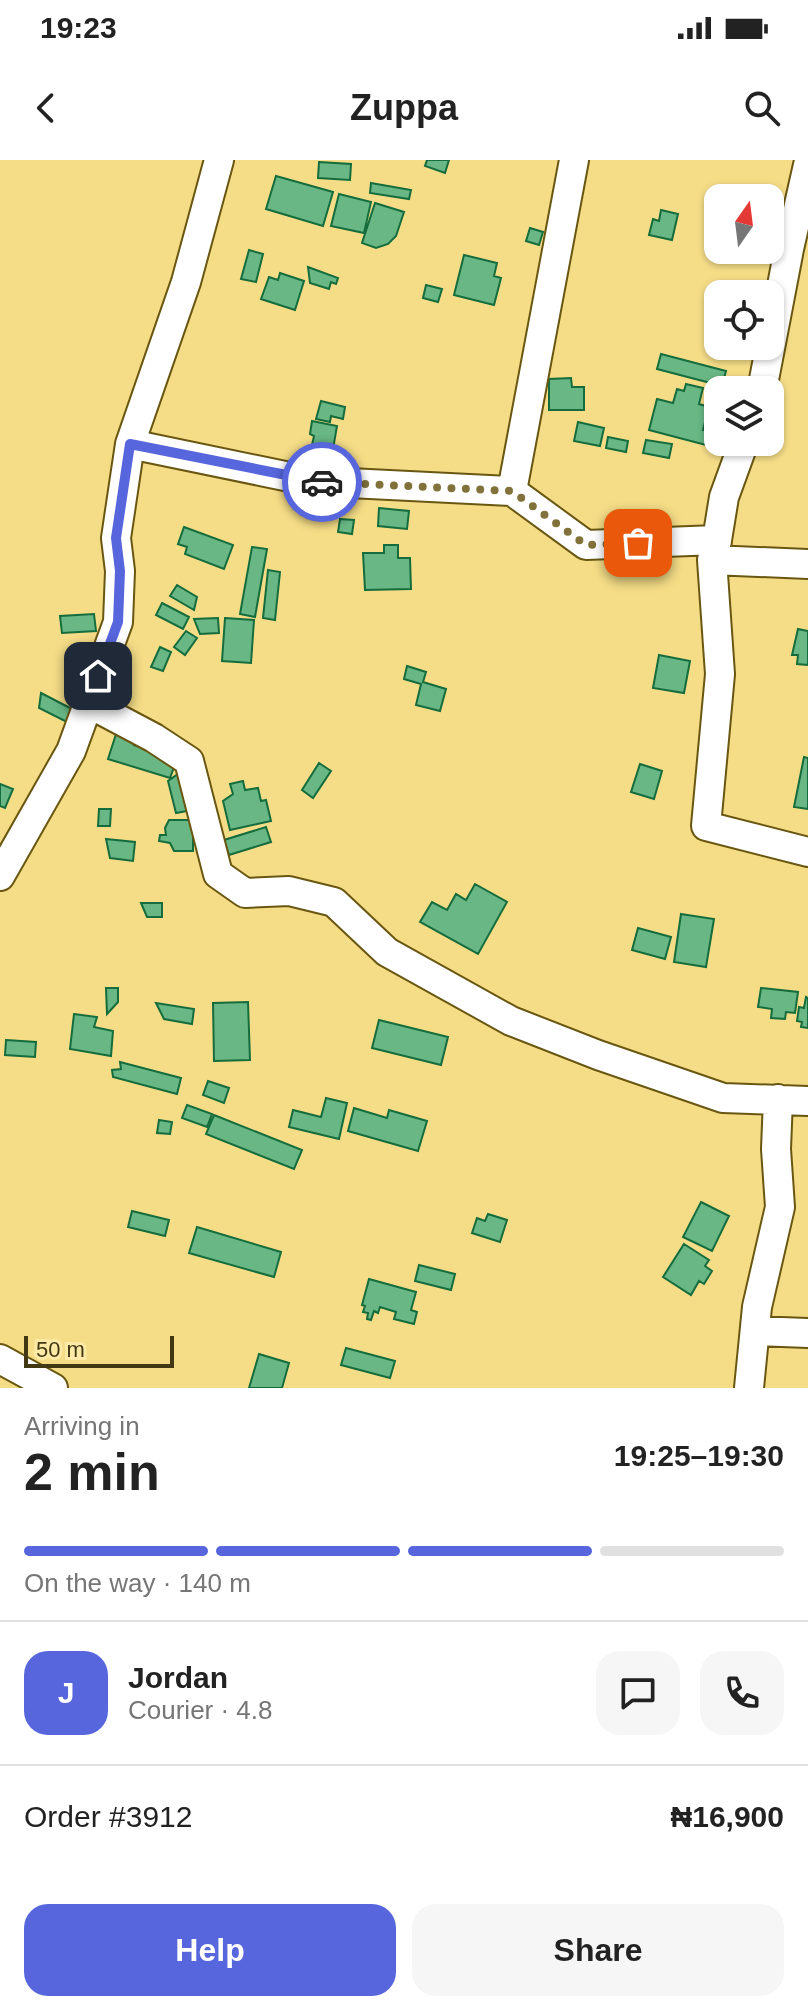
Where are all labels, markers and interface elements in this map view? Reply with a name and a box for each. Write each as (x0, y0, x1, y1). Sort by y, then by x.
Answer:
text: 19:23 (40, 11, 117, 44)
icon: back (24, 86, 68, 130)
icon: search (740, 86, 784, 130)
text: Zuppa (350, 87, 458, 128)
north arrow (704, 184, 784, 264)
map controls (704, 184, 784, 456)
button: locate (704, 280, 784, 360)
button: layers (704, 376, 784, 456)
courier (282, 442, 362, 522)
icon: car (300, 460, 344, 504)
pin (604, 509, 672, 577)
icon: bag (616, 521, 660, 565)
pin (64, 642, 132, 710)
icon: home (76, 654, 120, 698)
scale bar (24, 1332, 174, 1368)
text: 50 m (36, 1337, 85, 1362)
text: Arriving in (24, 1411, 140, 1441)
text: 19:25–19:30 (614, 1439, 784, 1472)
text: 2 min (24, 1443, 160, 1501)
text: On the way · 140 m (24, 1568, 251, 1598)
button: chat (596, 1651, 680, 1735)
button: phone (700, 1651, 784, 1735)
text: Jordan (128, 1661, 228, 1694)
text: J (58, 1676, 74, 1709)
text: Courier · 4.8 (128, 1695, 273, 1725)
text: Order #3912 (24, 1800, 192, 1833)
text: ₦16,900 (671, 1800, 784, 1833)
button: Help (24, 1904, 396, 1996)
button: Share (412, 1904, 784, 1996)

